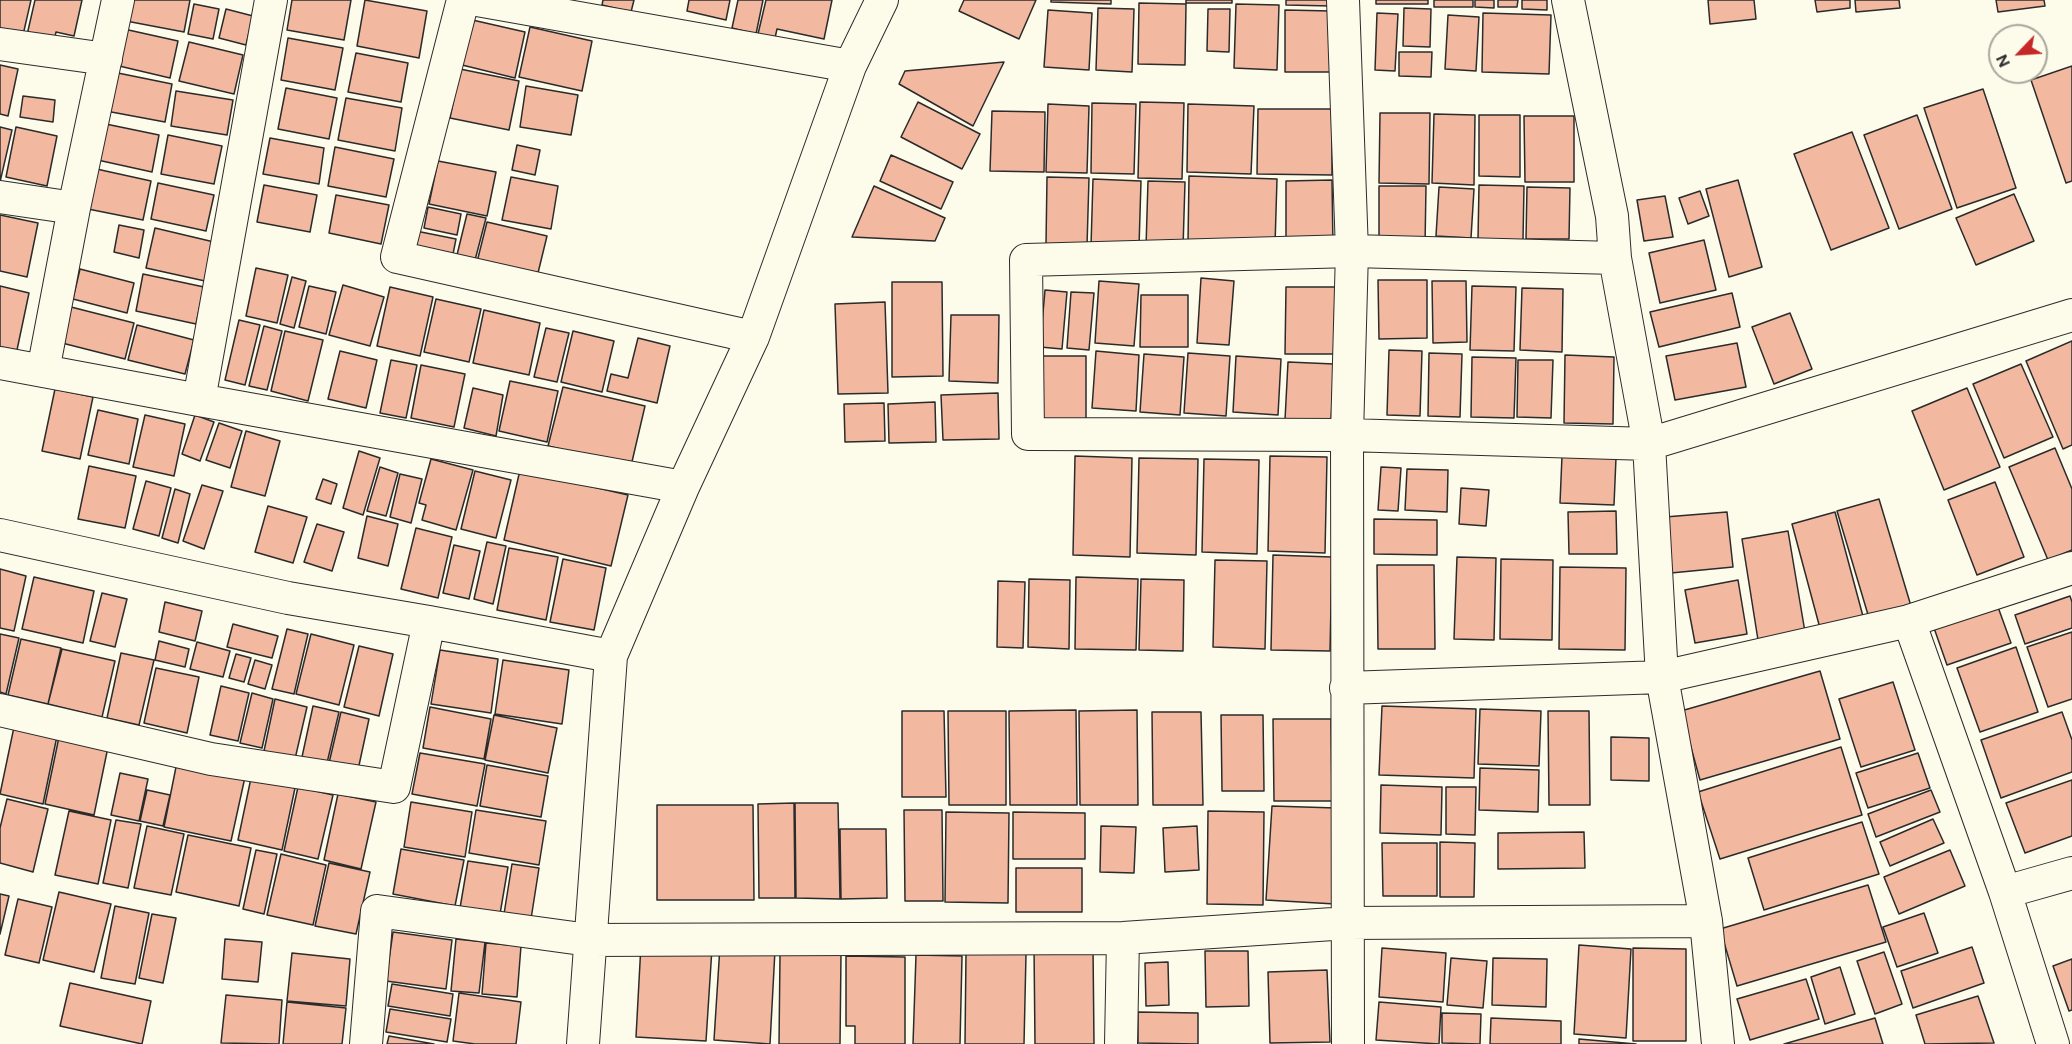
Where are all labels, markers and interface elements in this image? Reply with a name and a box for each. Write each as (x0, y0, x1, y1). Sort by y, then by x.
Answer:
north arrow (1988, 24, 2048, 84)
text: N (1991, 51, 2015, 71)

